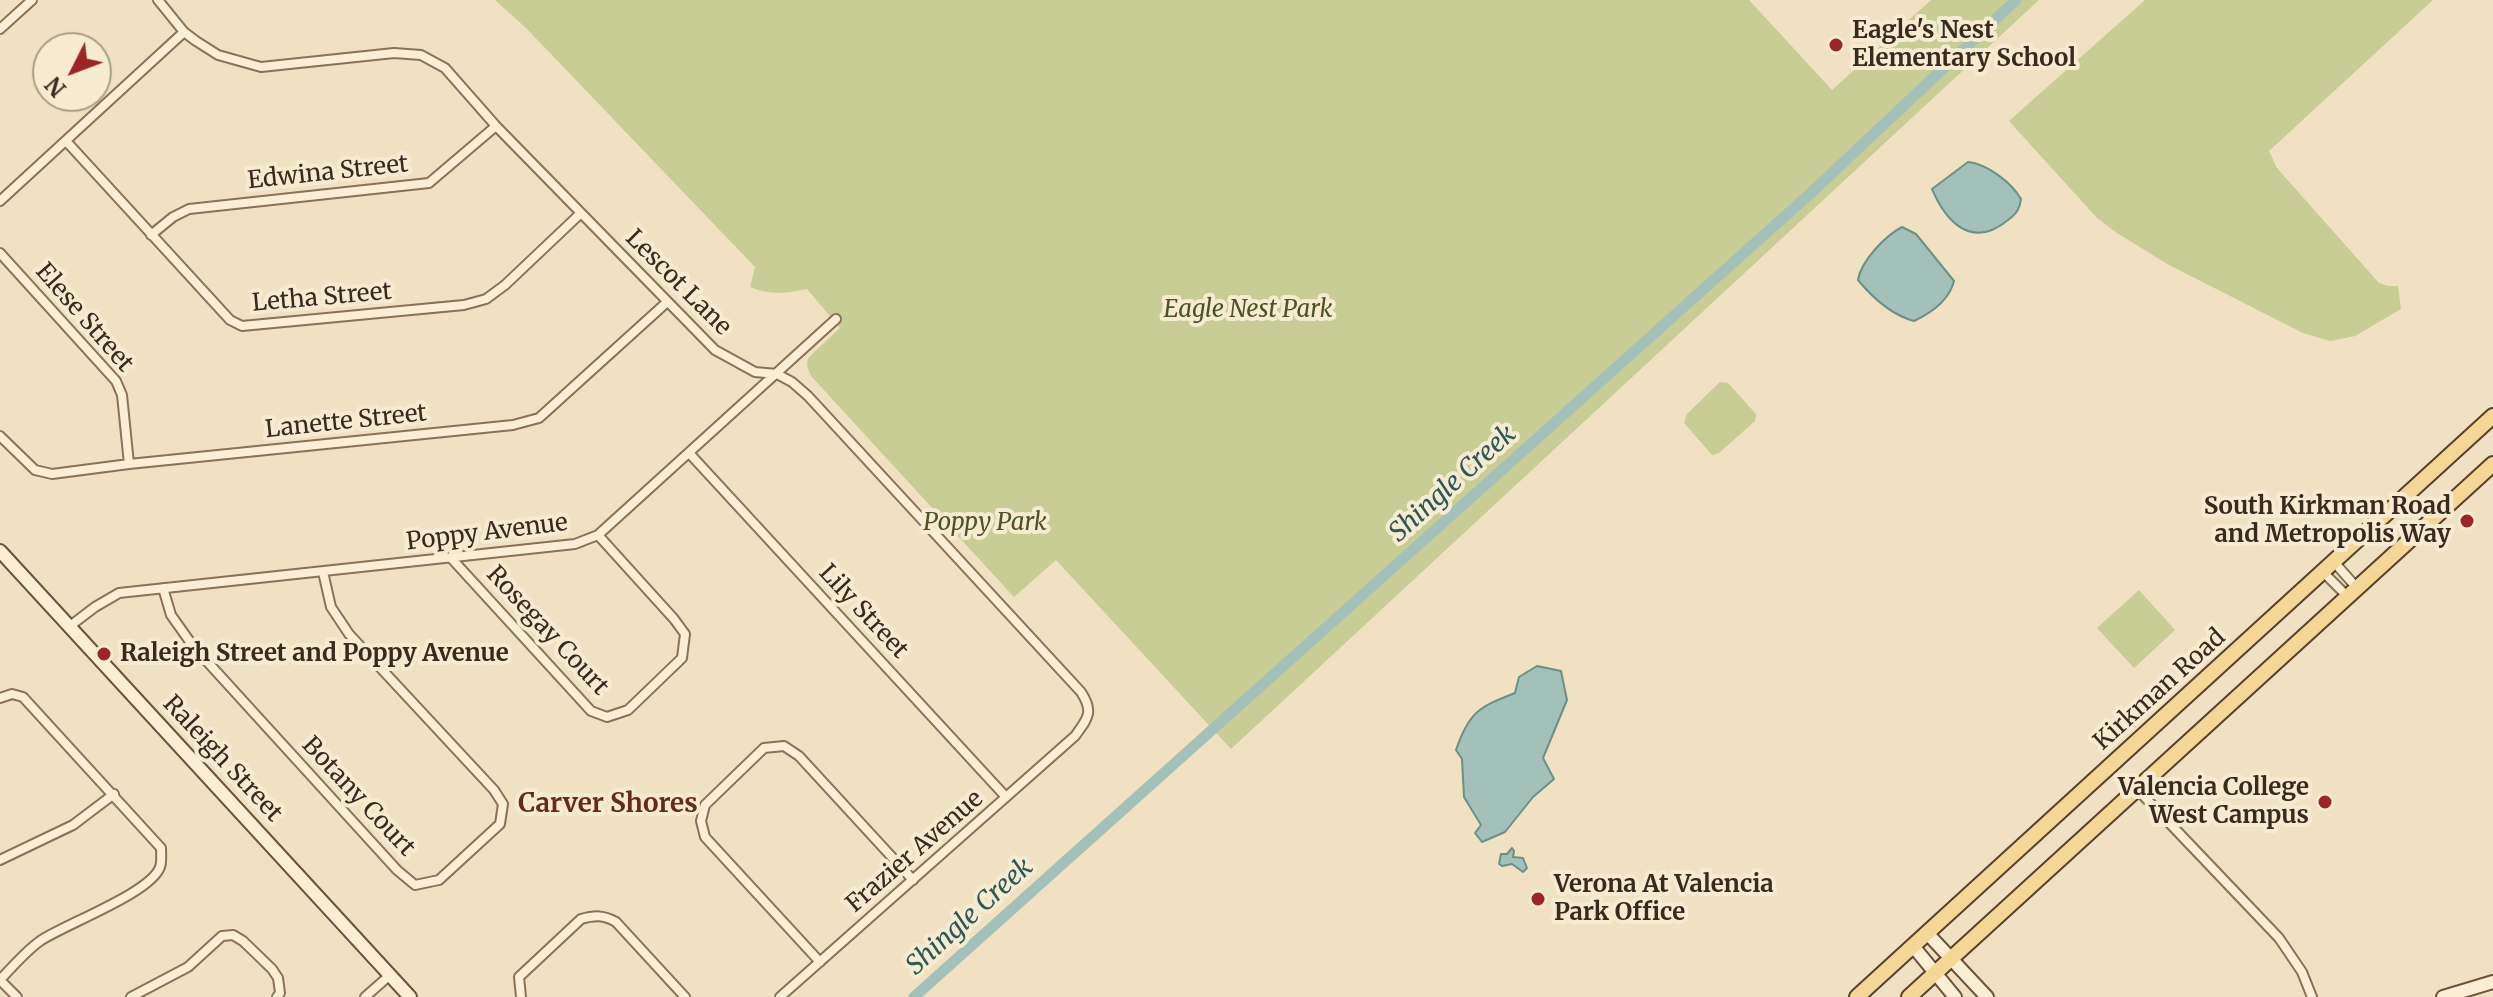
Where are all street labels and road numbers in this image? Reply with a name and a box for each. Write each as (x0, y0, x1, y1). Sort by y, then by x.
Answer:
street label: Edwina Street (246, 150, 410, 196)
street label: Lescot Lane (619, 224, 737, 342)
street label: Elese Street (29, 258, 139, 378)
street label: Letha Street (251, 278, 393, 318)
street label: Lanette Street (264, 399, 428, 445)
street label: Poppy Avenue (405, 509, 569, 557)
street label: Lily Street (812, 559, 914, 665)
street label: Rosegay Court (480, 560, 614, 702)
street label: Kirkman Road (2088, 623, 2232, 757)
street label: Raleigh Street (156, 690, 288, 828)
street label: Botany Court (295, 731, 421, 863)
street label: Frazier Avenue (841, 785, 989, 919)

